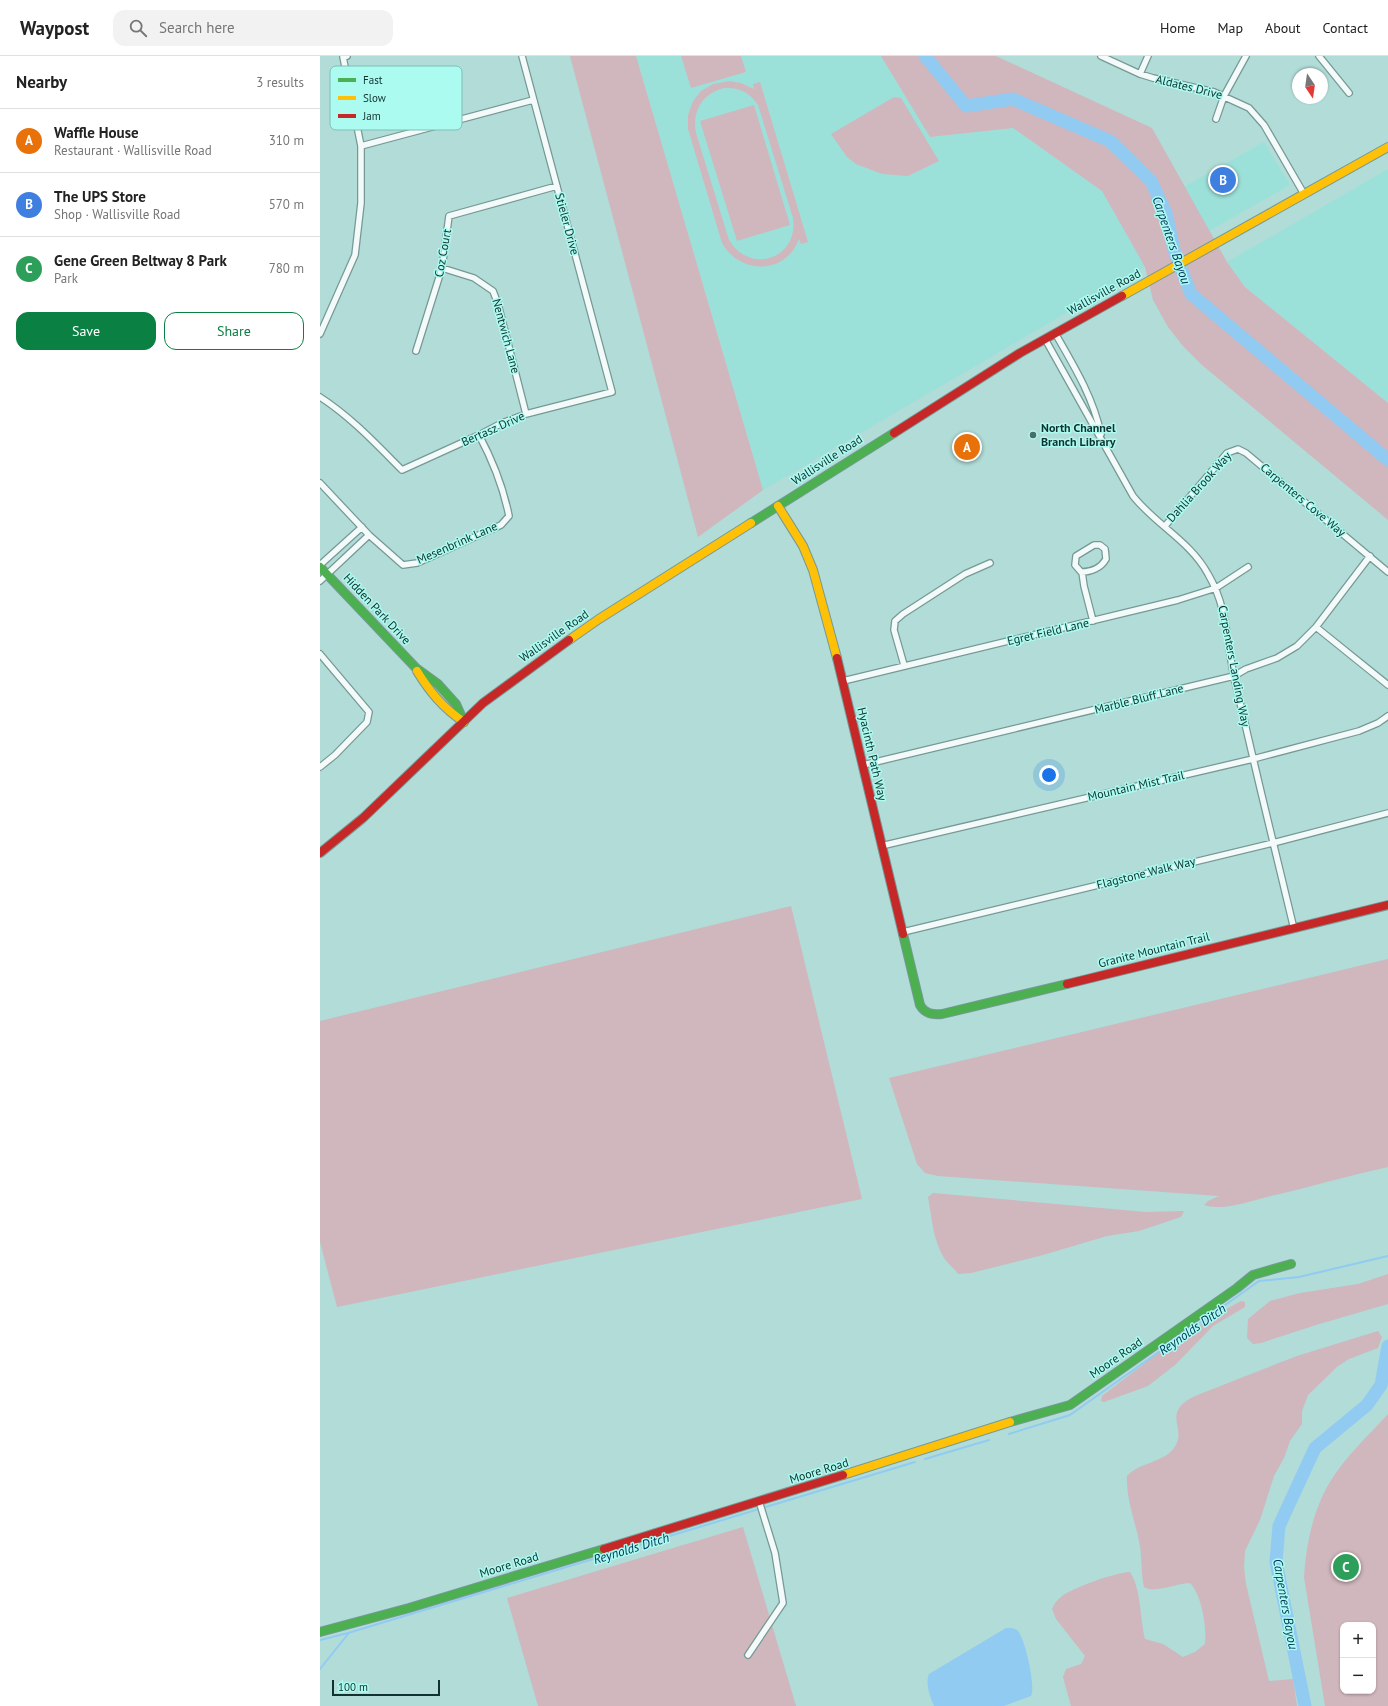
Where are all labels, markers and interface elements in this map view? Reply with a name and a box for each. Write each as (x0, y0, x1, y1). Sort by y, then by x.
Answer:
search box (113, 10, 393, 46)
text: Waypost (20, 16, 89, 40)
icon: search (127, 17, 149, 39)
text: Search here (159, 18, 235, 37)
text: Home (1160, 19, 1195, 37)
text: Map (1217, 19, 1243, 37)
text: About (1265, 19, 1301, 37)
text: Contact (1323, 19, 1368, 37)
legend (330, 66, 462, 130)
north arrow (1292, 68, 1328, 104)
text: Nearby (16, 71, 67, 93)
street label: Aldates Drive (1154, 71, 1224, 102)
text: Fast (363, 73, 383, 87)
text: 3 results (256, 74, 304, 91)
text: Slow (363, 91, 386, 105)
text: Jam (362, 109, 381, 123)
text: Waffle House (54, 123, 139, 142)
text: A (25, 132, 33, 149)
text: 310 m (269, 132, 304, 149)
text: Restaurant · Wallisville Road (54, 142, 212, 159)
pin: B (1210, 165, 1236, 195)
text: The UPS Store (54, 187, 146, 206)
street label: Stieler Drive (552, 191, 583, 256)
water label: Carpenters Bayou (1149, 194, 1195, 287)
text: B (25, 196, 33, 213)
text: 570 m (269, 196, 304, 213)
text: Shop · Wallisville Road (54, 206, 180, 223)
street label: Coz Court (431, 228, 454, 278)
text: Gene Green Beltway 8 Park (54, 251, 227, 270)
text: C (25, 260, 33, 277)
text: 780 m (269, 260, 304, 277)
street label: Wallisville Road (1065, 265, 1143, 318)
text: Park (54, 270, 78, 287)
street label: Nentwich Lane (489, 297, 524, 375)
button: Save (16, 312, 156, 350)
button: Share (164, 312, 304, 350)
street label: Bertasz Drive (459, 408, 527, 449)
place label: North Channel Branch Library (1041, 420, 1116, 449)
marker: North Channel Branch Library (1028, 430, 1038, 440)
street label: Wallisville Road (789, 431, 865, 488)
pin: A (954, 432, 980, 462)
street label: Dahlia Brook Way (1163, 448, 1234, 525)
street label: Carpenters Cove Way (1258, 460, 1349, 540)
street label: Mesenbrink Lane (414, 518, 500, 567)
street label: Hidden Park Drive (341, 570, 414, 647)
street label: Carpenters Landing Way (1215, 604, 1254, 728)
street label: Wallisville Road (516, 606, 591, 665)
street label: Egret Field Lane (1005, 615, 1090, 648)
street label: Marble Bluff Lane (1093, 680, 1185, 717)
street label: Hyacinth Path Way (854, 706, 891, 802)
your location (1039, 765, 1059, 785)
street label: Mountain Mist Trail (1086, 767, 1186, 804)
street label: Flagstone Walk Way (1095, 853, 1197, 892)
street label: Granite Mountain Trail (1097, 928, 1212, 971)
water label: Reynolds Ditch (1155, 1300, 1229, 1359)
street label: Moore Road (1086, 1334, 1145, 1381)
street label: Moore Road (787, 1454, 850, 1487)
water label: Reynolds Ditch (591, 1529, 671, 1568)
street label: Moore Road (477, 1548, 540, 1581)
pin: C (1333, 1552, 1359, 1582)
water label: Carpenters Bayou (1269, 1557, 1302, 1651)
map controls (1340, 1622, 1376, 1694)
button: + (1340, 1622, 1376, 1658)
button: − (1340, 1658, 1376, 1694)
scale bar (332, 1678, 440, 1697)
text: 100 m (338, 1680, 368, 1694)

